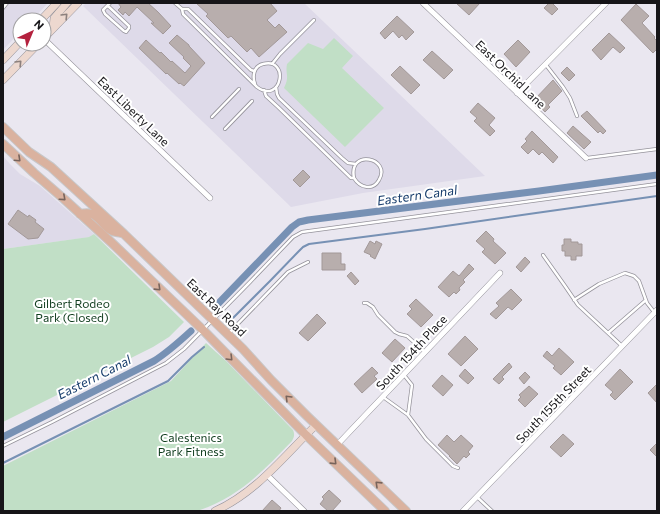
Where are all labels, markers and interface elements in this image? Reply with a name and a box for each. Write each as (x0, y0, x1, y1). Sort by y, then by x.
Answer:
north arrow (12, 12, 52, 52)
one-way arrow (60, 13, 68, 21)
text: N (32, 17, 47, 32)
street label: East Orchid Lane (473, 37, 549, 111)
one-way arrow (14, 60, 22, 68)
street label: East Liberty Lane (95, 73, 173, 149)
one-way arrow (13, 154, 21, 161)
water label: Eastern Canal (376, 181, 459, 209)
one-way arrow (59, 194, 66, 201)
street label: East Ray Road (185, 275, 250, 339)
one-way arrow (153, 283, 161, 290)
park label: Gilbert Rodeo Park (Closed) (34, 296, 110, 324)
street label: South 154th Place (373, 312, 449, 392)
water label: Eastern Canal (54, 351, 134, 402)
one-way arrow (225, 353, 233, 361)
street label: South 155th Street (513, 362, 593, 446)
one-way arrow (285, 395, 293, 402)
park label: Calestenics Park Fitness (158, 430, 224, 458)
one-way arrow (329, 457, 337, 465)
one-way arrow (375, 481, 383, 489)

